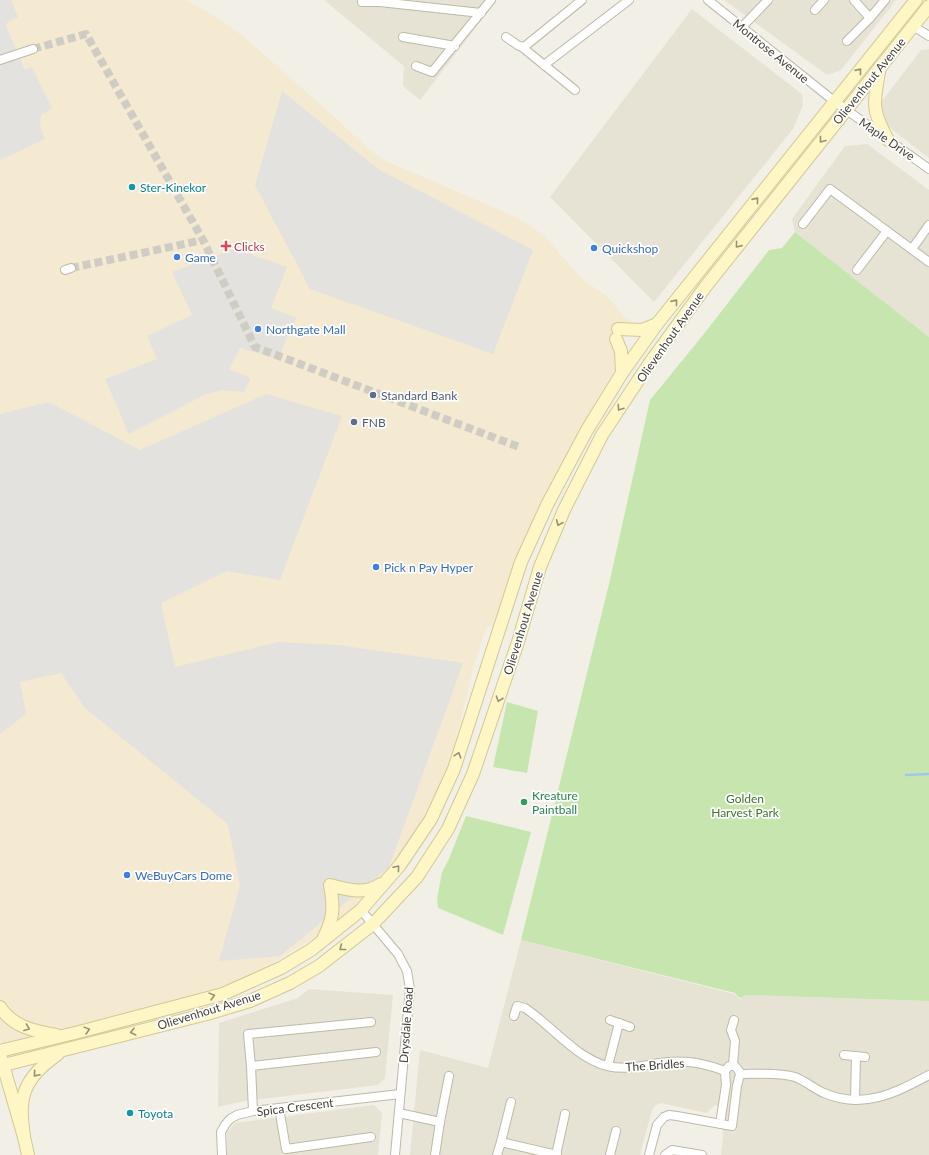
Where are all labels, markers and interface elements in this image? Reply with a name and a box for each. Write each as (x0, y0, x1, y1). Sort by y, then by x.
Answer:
street label: Montrose Avenue (730, 16, 812, 86)
street label: Olievenhout Avenue (829, 35, 909, 127)
one-way arrow (854, 68, 861, 75)
street label: Maple Drive (856, 114, 918, 164)
one-way arrow (819, 136, 826, 143)
place label: Ster-Kinekor (140, 180, 207, 195)
marker: Ster-Kinekor (127, 182, 137, 192)
one-way arrow (751, 198, 758, 205)
place label: Clicks (234, 239, 265, 254)
marker: Clicks (221, 241, 231, 251)
place label: Quickshop (602, 241, 659, 256)
one-way arrow (736, 241, 743, 248)
marker: Quickshop (589, 243, 599, 253)
place label: Game (185, 250, 216, 265)
marker: Game (172, 252, 182, 262)
street label: Olievenhout Avenue (633, 289, 707, 385)
one-way arrow (670, 299, 677, 306)
place label: Northgate Mall (266, 322, 346, 337)
marker: Northgate Mall (253, 324, 263, 334)
place label: Standard Bank (381, 388, 458, 403)
marker: Standard Bank (368, 390, 378, 400)
one-way arrow (618, 404, 625, 411)
place label: FNB (362, 415, 386, 430)
marker: FNB (349, 417, 359, 427)
one-way arrow (556, 519, 564, 527)
place label: Pick n Pay Hyper (384, 560, 474, 575)
marker: Pick n Pay Hyper (371, 562, 381, 572)
street label: Olievenhout Avenue (500, 569, 546, 677)
one-way arrow (495, 695, 503, 702)
one-way arrow (454, 751, 462, 758)
place label: Kreature Paintball (532, 788, 578, 817)
park label: Golden Harvest Park (711, 791, 780, 820)
marker: Kreature Paintball (519, 797, 529, 807)
one-way arrow (392, 866, 399, 873)
place label: WeBuyCars Dome (135, 868, 232, 883)
marker: WeBuyCars Dome (122, 870, 132, 880)
one-way arrow (340, 943, 347, 950)
street label: Drysdale Road (396, 986, 416, 1064)
street label: Olievenhout Avenue (155, 987, 263, 1033)
one-way arrow (209, 993, 216, 1001)
one-way arrow (24, 1024, 31, 1032)
one-way arrow (84, 1026, 90, 1034)
one-way arrow (130, 1028, 136, 1036)
street label: The Bridles (625, 1055, 685, 1075)
one-way arrow (33, 1069, 40, 1076)
street label: Spica Crescent (256, 1095, 335, 1119)
place label: Toyota (138, 1106, 173, 1121)
marker: Toyota (125, 1108, 135, 1118)

